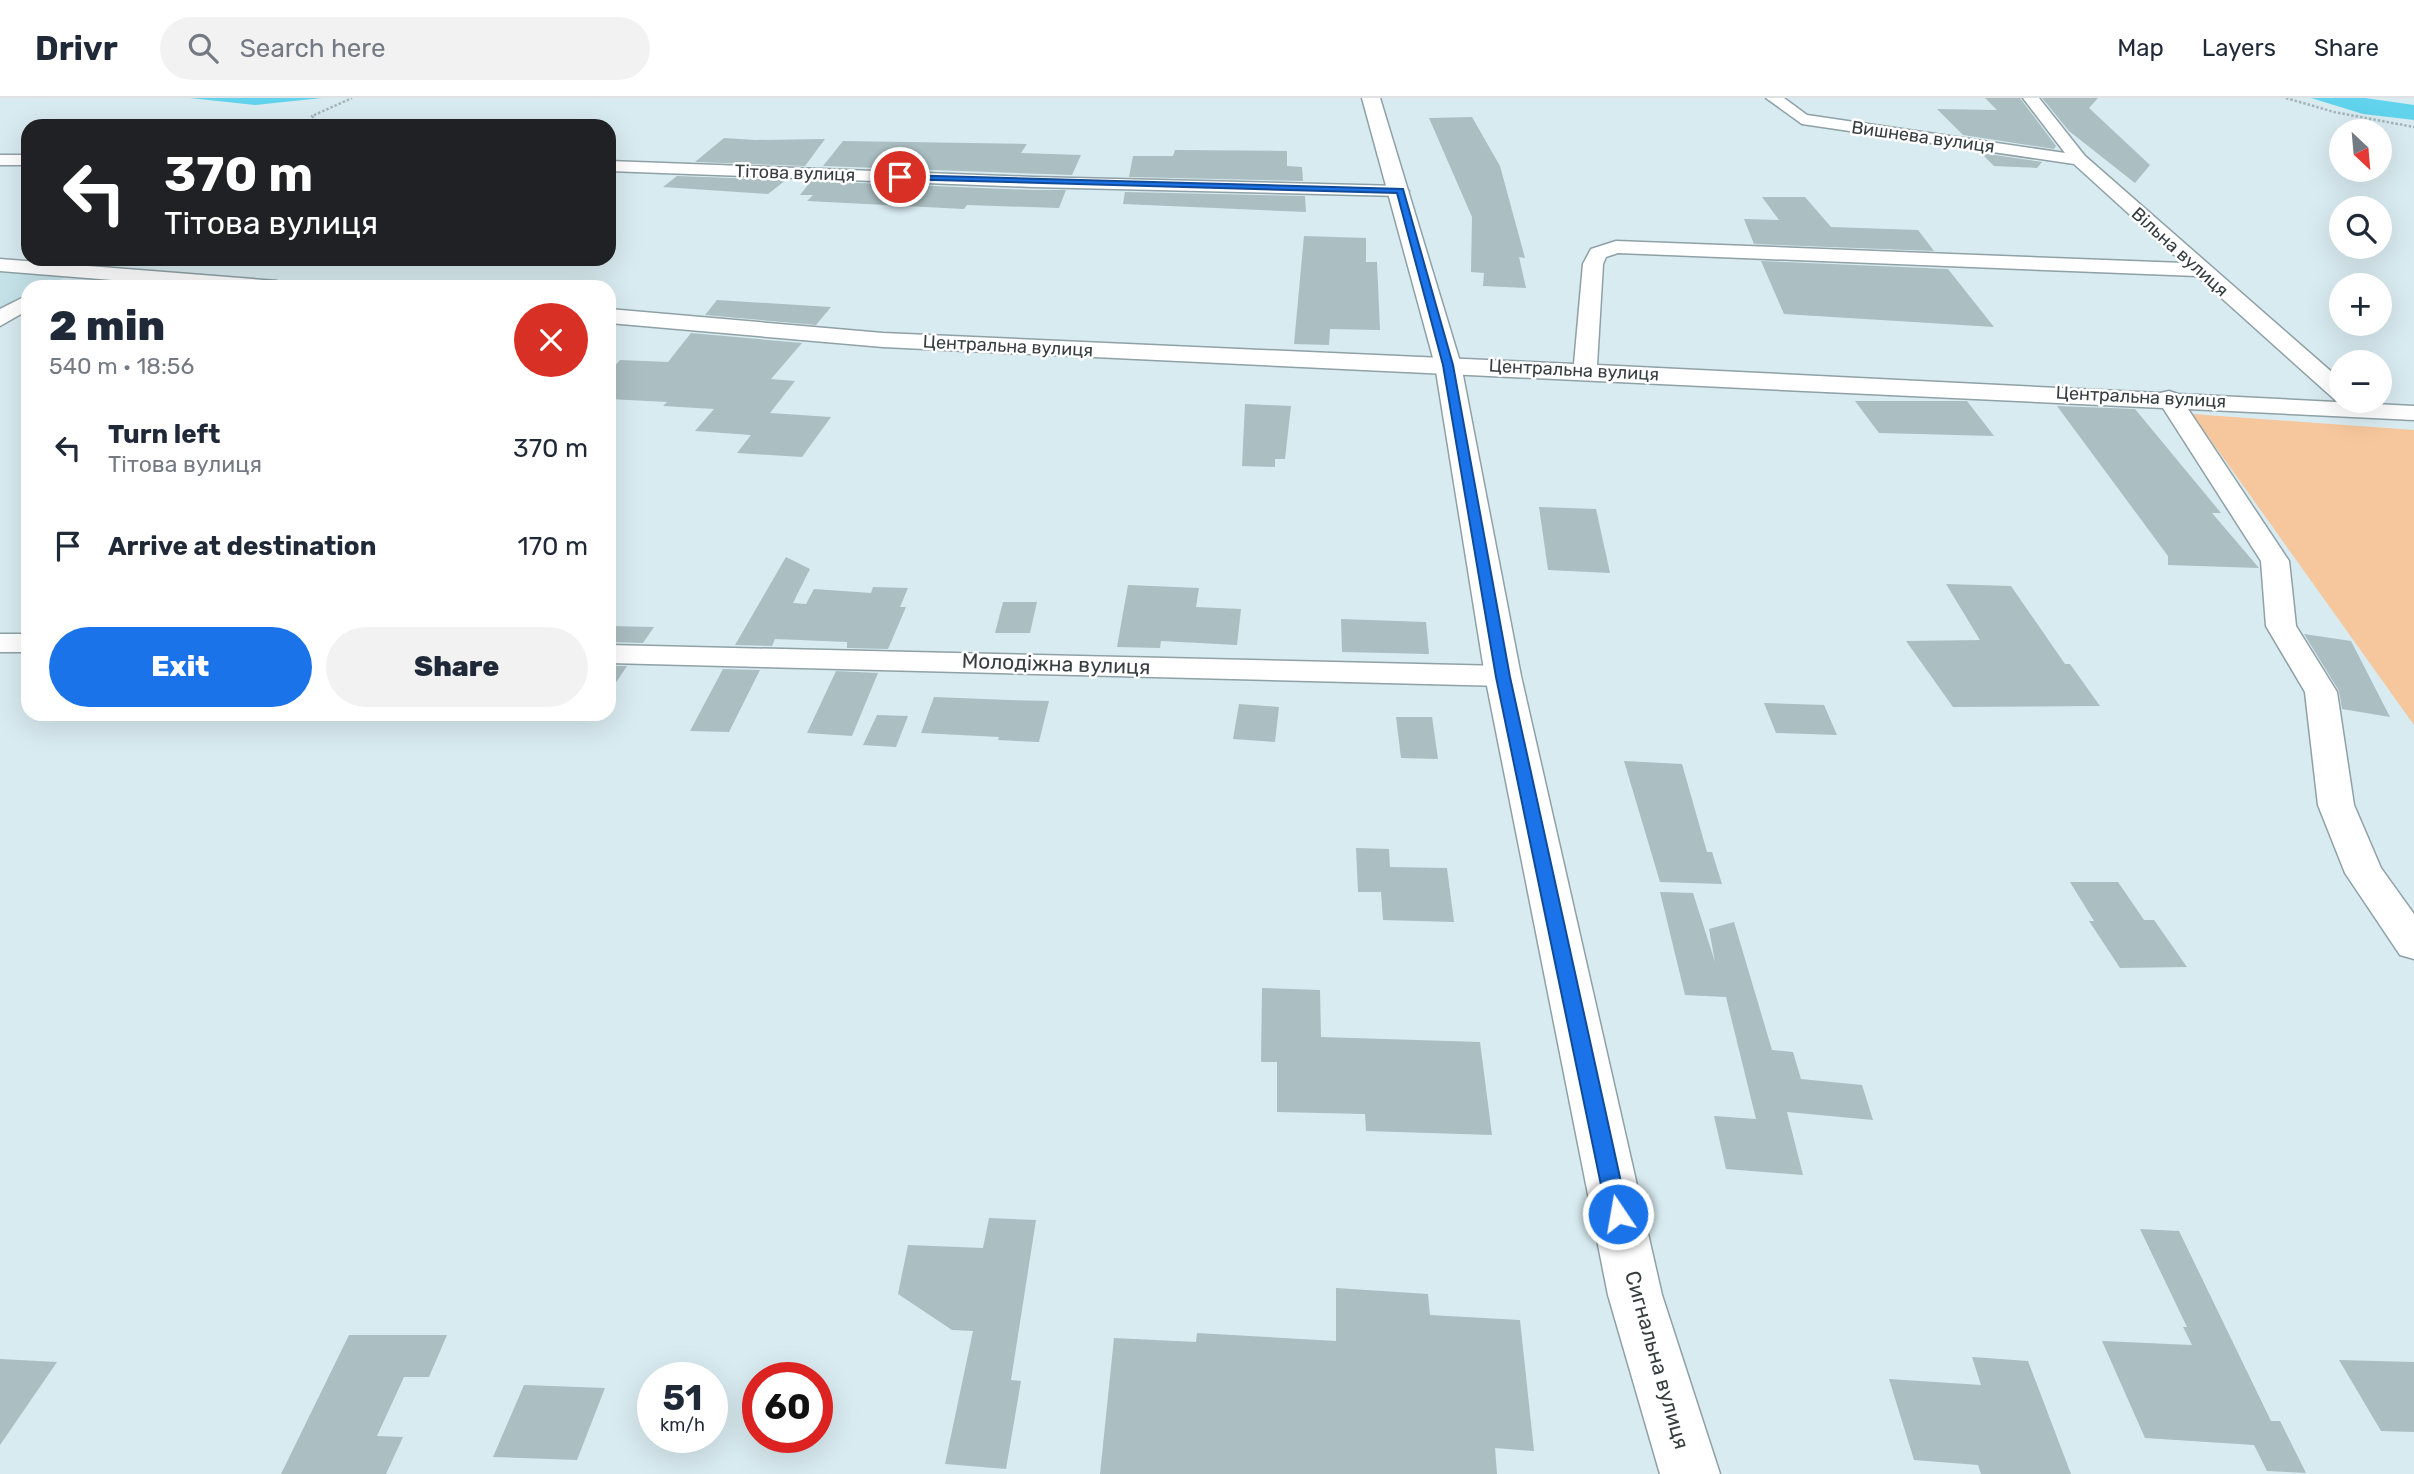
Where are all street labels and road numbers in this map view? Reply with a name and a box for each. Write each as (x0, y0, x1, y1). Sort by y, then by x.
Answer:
street label: Вишнева вулиця (1850, 116, 1996, 158)
street label: Тітова вулиця (734, 160, 856, 186)
street label: Вільна вулиця (2127, 203, 2233, 301)
street label: Центральна вулиця (922, 331, 1094, 361)
street label: Центральна вулиця (1488, 355, 1660, 385)
street label: Центральна вулиця (2055, 382, 2227, 412)
street label: Молодіжна вулиця (961, 648, 1151, 679)
street label: Сигнальна вулиця (1620, 1268, 1695, 1452)

